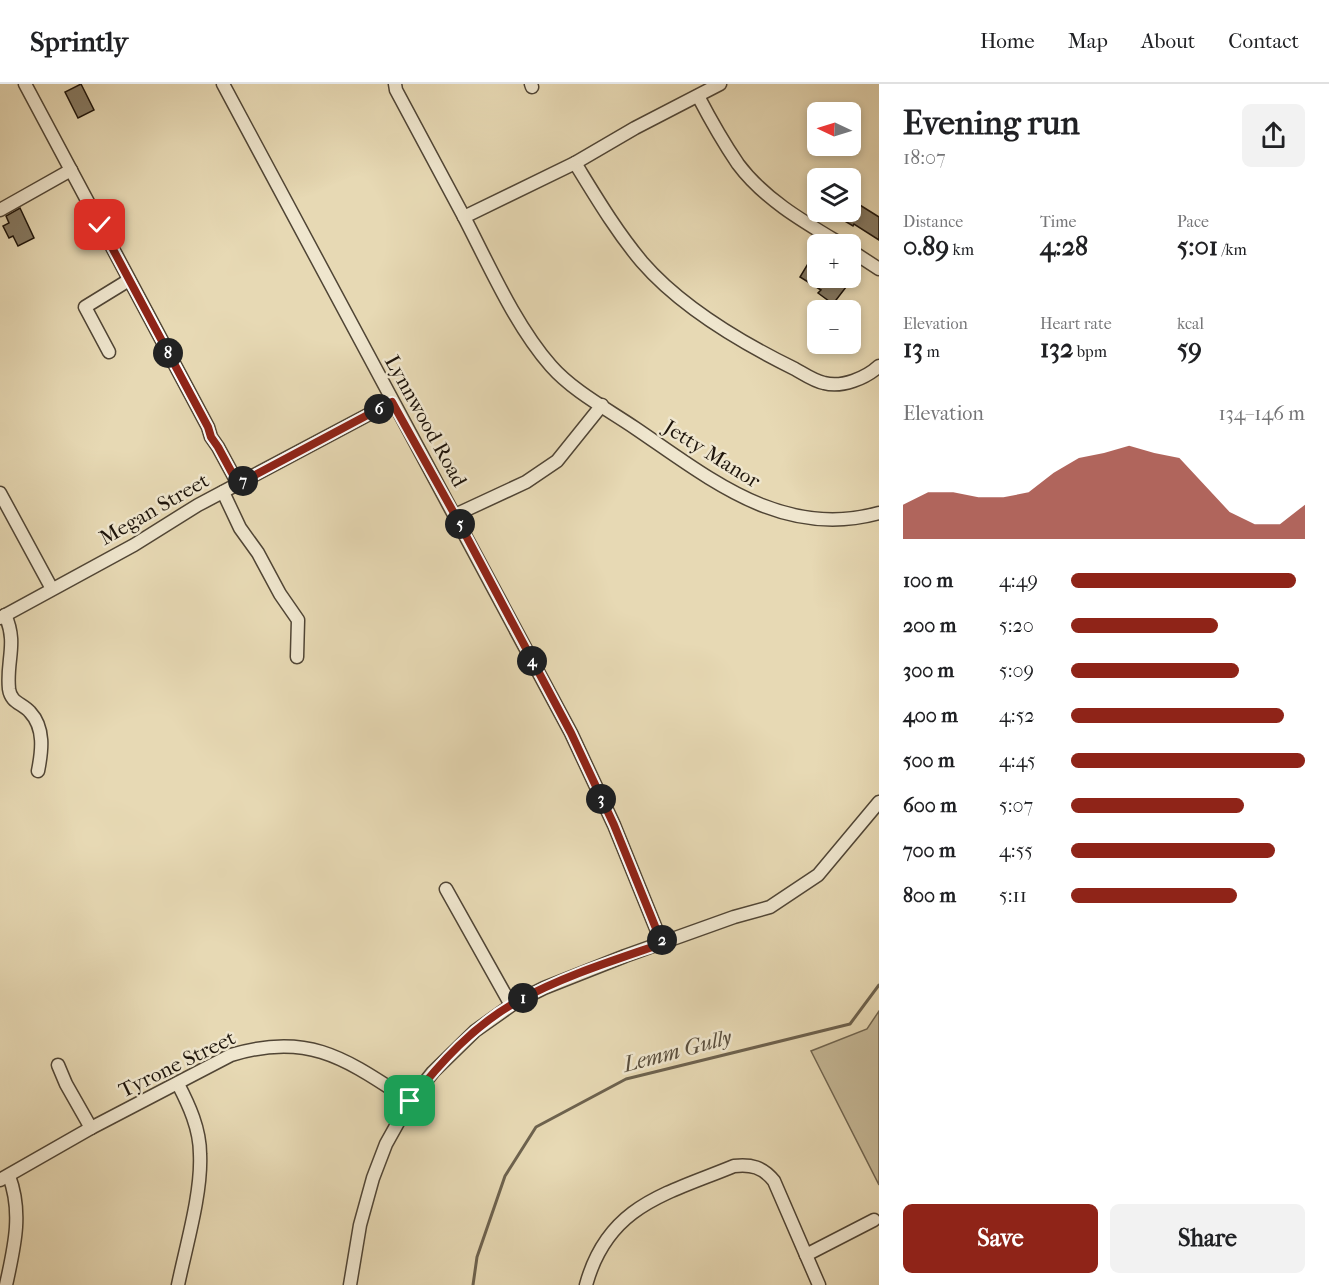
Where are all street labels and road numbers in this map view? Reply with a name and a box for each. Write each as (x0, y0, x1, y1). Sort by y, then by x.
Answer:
street label: Lynnwood Road (380, 351, 472, 491)
street label: Jetty Manor (658, 414, 765, 493)
street label: Megan Street (95, 468, 213, 550)
street label: Tyrone Street (115, 1025, 240, 1103)

